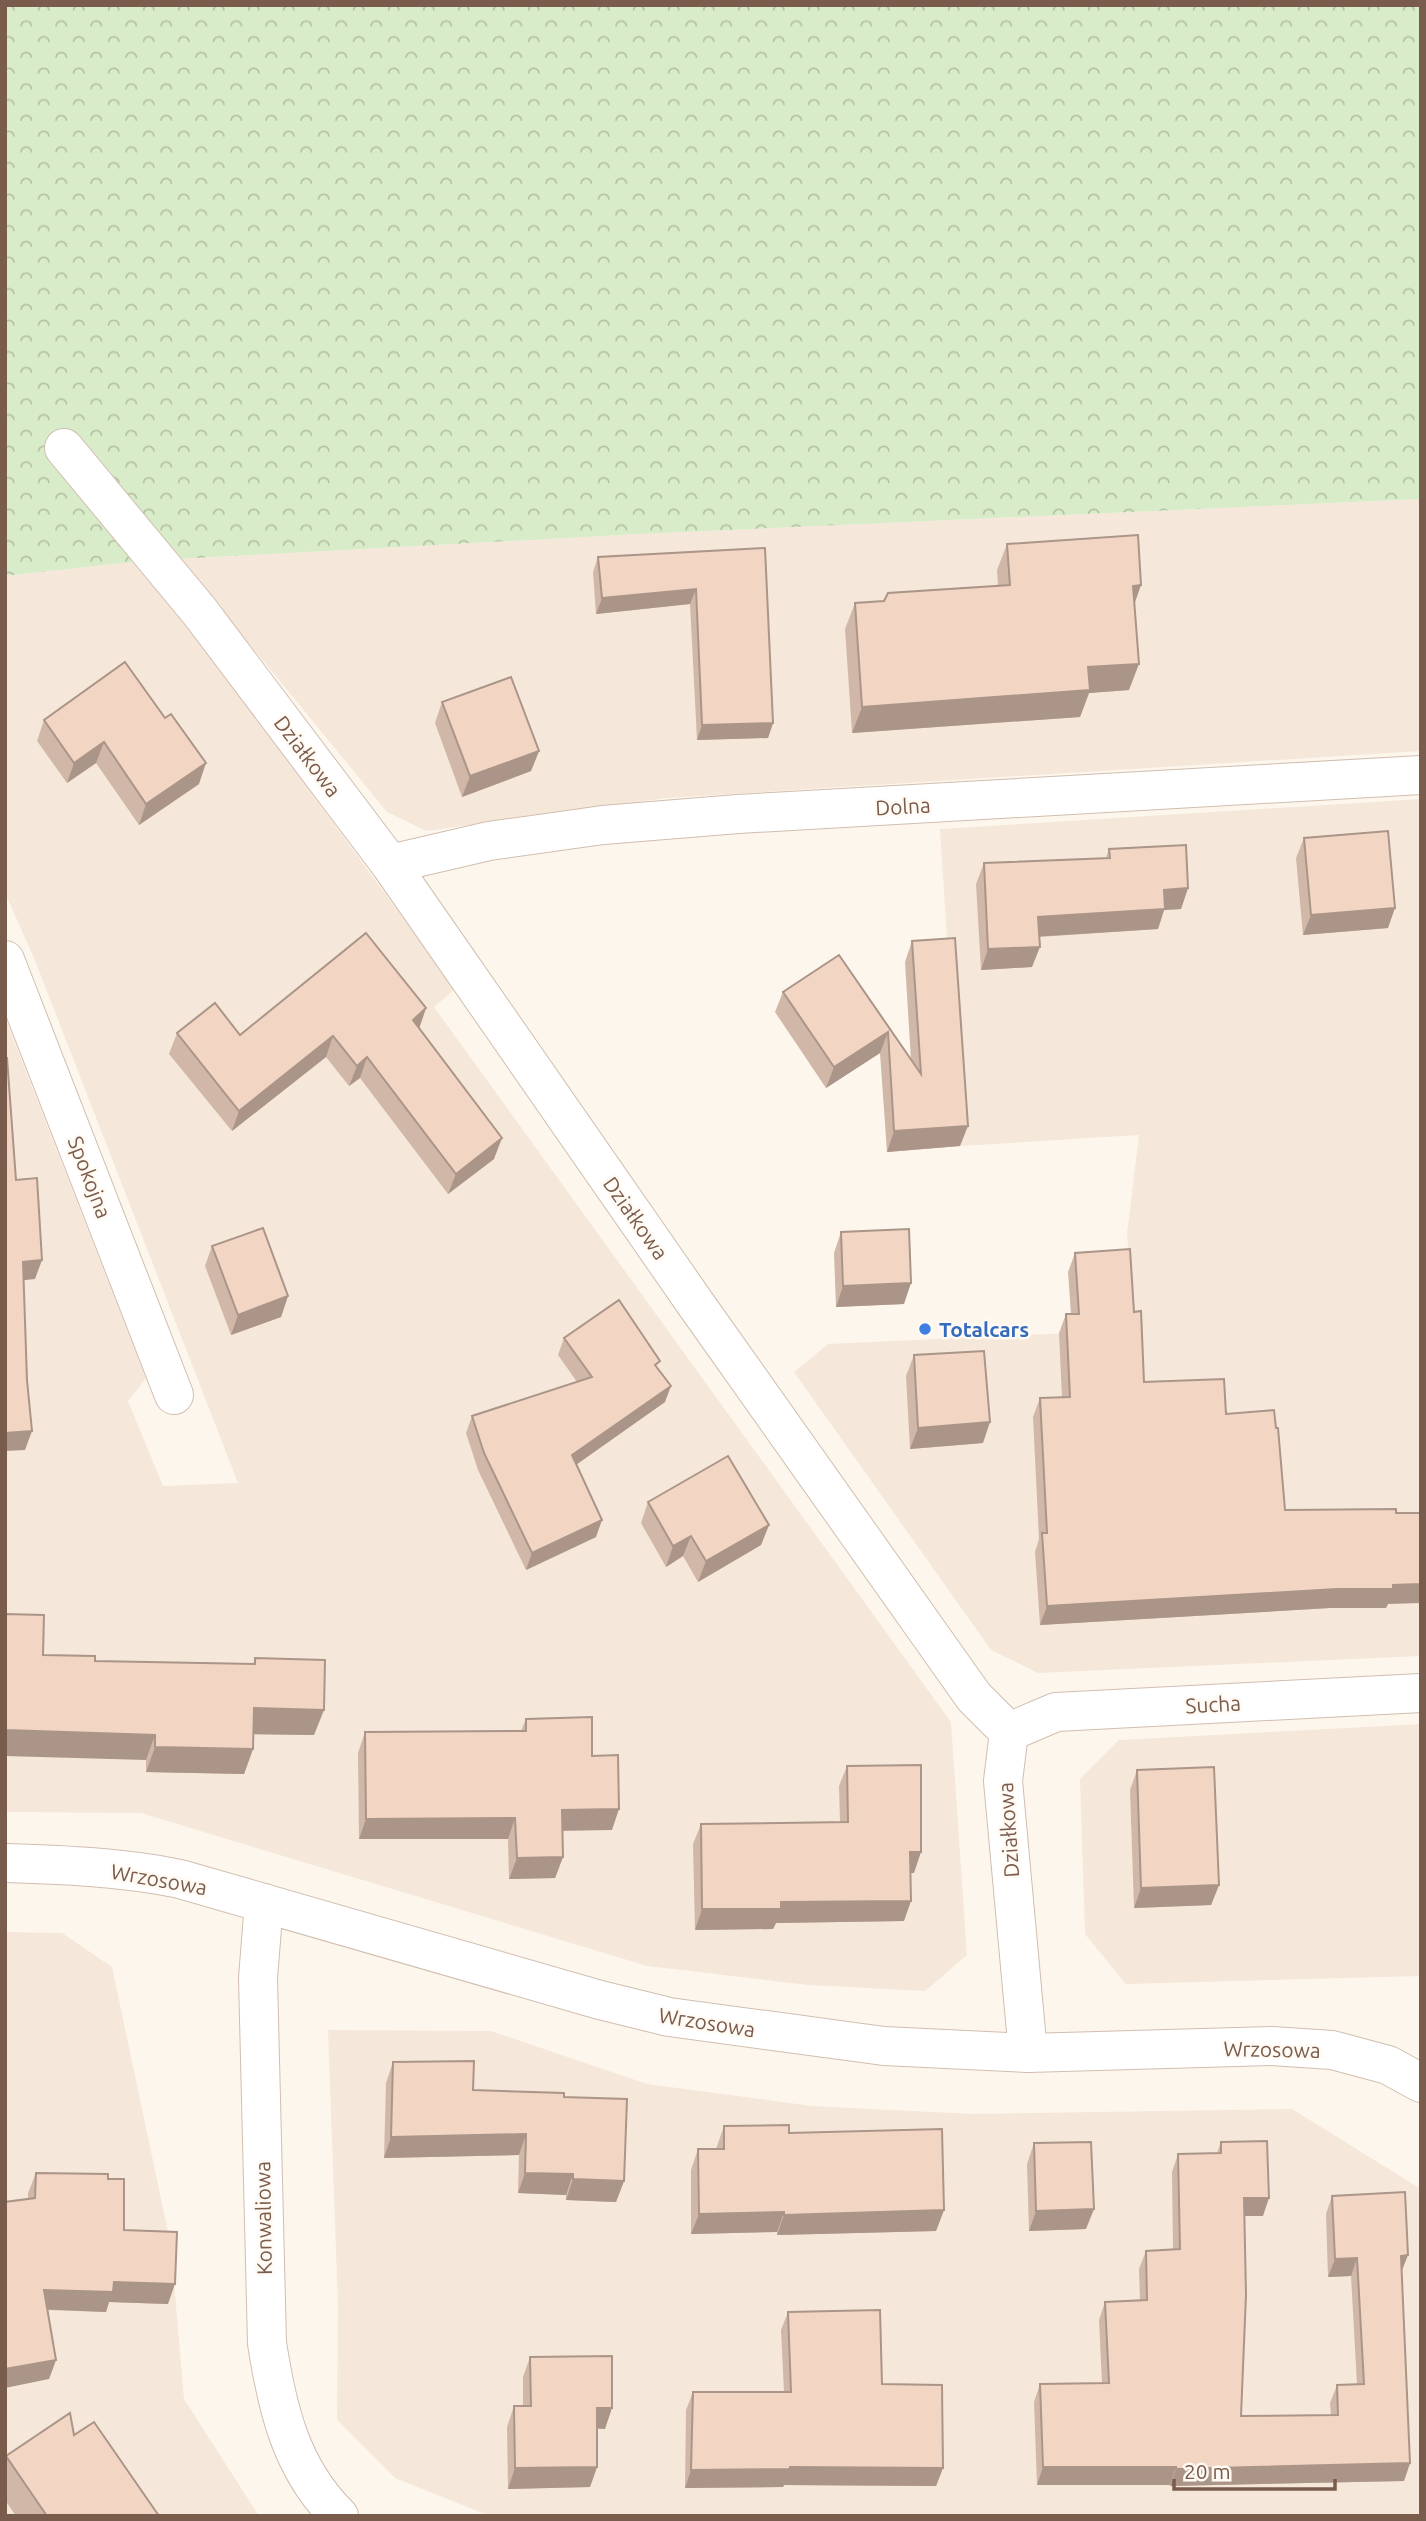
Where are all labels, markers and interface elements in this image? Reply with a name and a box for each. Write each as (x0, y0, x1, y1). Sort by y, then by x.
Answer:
street label: Działkowa (270, 711, 346, 801)
street label: Dolna (875, 793, 931, 819)
street label: Spokojna (63, 1133, 117, 1221)
street label: Działkowa (599, 1172, 673, 1264)
place label: Totalcars (939, 1317, 1029, 1341)
marker: Totalcars (917, 1321, 933, 1337)
street label: Sucha (1185, 1691, 1241, 1717)
street label: Działkowa (993, 1782, 1023, 1878)
street label: Wrzosowa (109, 1859, 209, 1899)
street label: Wrzosowa (657, 2003, 757, 2041)
street label: Wrzosowa (1223, 2036, 1321, 2062)
street label: Konwaliowa (250, 2161, 276, 2275)
scale bar (1174, 2448, 1335, 2492)
text: 20 m (1184, 2459, 1231, 2483)

